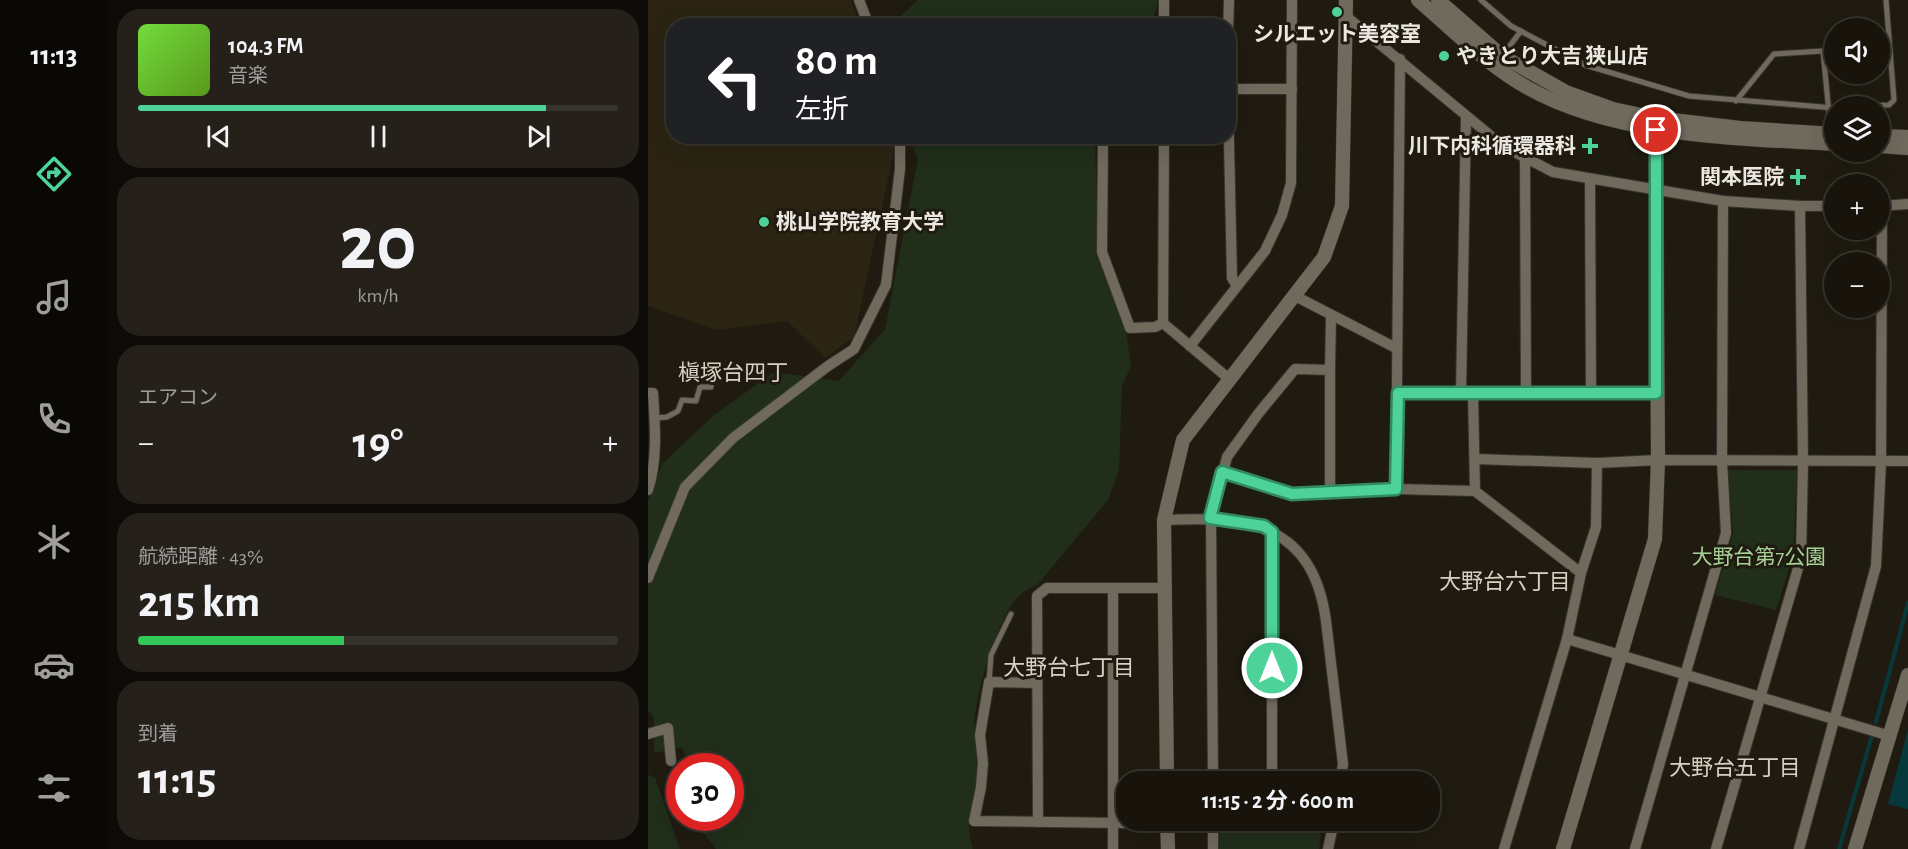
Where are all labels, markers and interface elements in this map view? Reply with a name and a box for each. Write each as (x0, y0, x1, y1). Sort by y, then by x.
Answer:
marker: シルエット美容室 (1330, 5, 1344, 19)
map controls (1824, 18, 1890, 318)
button: sound (1824, 18, 1890, 84)
place label: シルエット美容室 (1253, 23, 1421, 45)
text: 104.3 FM (228, 35, 304, 57)
text: 80 m (795, 40, 878, 82)
text: 11:13 (31, 42, 77, 69)
icon: left (696, 42, 774, 120)
place label: やきとり大吉 狭山店 (1456, 45, 1648, 67)
marker: やきとり大吉 狭山店 (1437, 49, 1451, 63)
text: 音楽 (228, 66, 268, 86)
text: 左折 (795, 96, 849, 123)
button: layers (1824, 96, 1890, 162)
pin (1630, 104, 1681, 155)
icon: arrive (1639, 113, 1672, 146)
icon: previous (202, 120, 235, 153)
icon: pause (362, 120, 395, 153)
icon: next (522, 120, 555, 153)
place label: 川下内科循環器科 (1408, 135, 1576, 157)
marker: 川下内科循環器科 (1581, 137, 1599, 155)
icon: directions (33, 153, 75, 195)
place label: 関本医院 (1700, 166, 1784, 188)
marker: 関本医院 (1789, 168, 1807, 186)
button: + (1824, 174, 1890, 240)
text: 20 (339, 206, 417, 284)
place label: 桃山学院教育大学 (776, 211, 944, 233)
marker: 桃山学院教育大学 (757, 215, 771, 229)
button: − (1824, 252, 1890, 318)
icon: music (33, 276, 75, 318)
text: km/h (357, 286, 399, 306)
district label: 槇塚台四丁 (678, 361, 788, 384)
text: エアコン (138, 388, 218, 408)
icon: phone (33, 398, 75, 440)
text: 19° (352, 421, 404, 466)
text: − (138, 427, 154, 460)
text: + (602, 427, 618, 460)
icon: climate (33, 521, 75, 563)
park label: 大野台第7公園 (1692, 546, 1826, 568)
text: 航続距離 · 43% (138, 547, 264, 567)
district label: 大野台六丁目 (1439, 570, 1571, 593)
text: 215 km (138, 580, 260, 625)
position arrow (1240, 636, 1304, 700)
icon: car (33, 644, 75, 686)
district label: 大野台七丁目 (1003, 656, 1135, 679)
text: 到着 (138, 724, 178, 744)
speed limit sign: 30 (666, 753, 744, 831)
district label: 大野台五丁目 (1669, 756, 1801, 779)
text: 11:15 (138, 757, 216, 802)
icon: filters (33, 767, 75, 809)
text: 11:15 · 2 分 · 600 m (1202, 790, 1354, 812)

